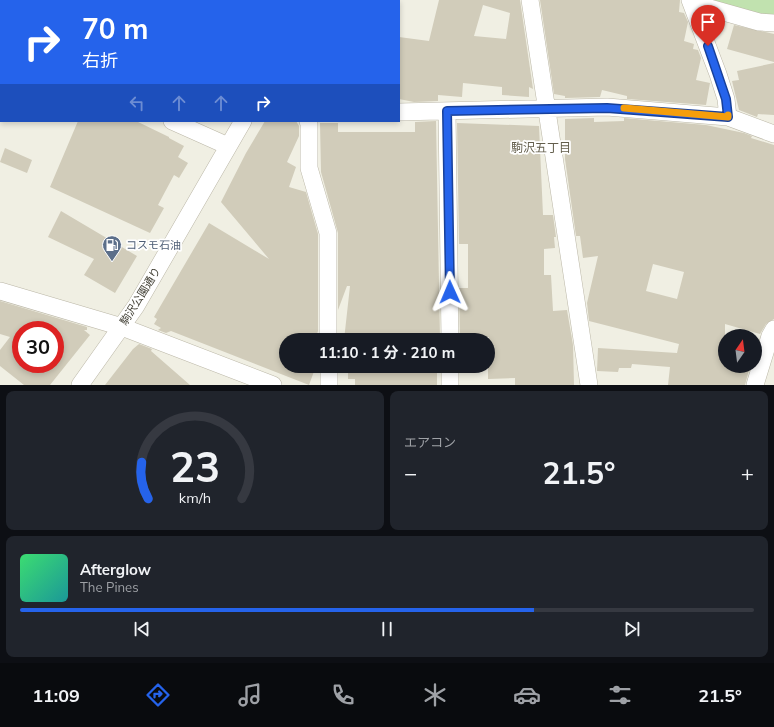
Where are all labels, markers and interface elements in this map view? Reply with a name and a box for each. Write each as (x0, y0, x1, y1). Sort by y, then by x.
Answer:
pin (691, 5, 725, 46)
text: 70 m (82, 11, 148, 46)
icon: arrive (697, 11, 719, 33)
icon: right (16, 16, 68, 68)
text: 右折 (82, 49, 118, 72)
icon: left (126, 92, 148, 114)
icon: ahead (168, 92, 190, 114)
icon: ahead (210, 92, 232, 114)
icon: right (252, 92, 274, 114)
district label: 駒沢五丁目 (511, 140, 571, 155)
fuel station icon: コスモ石油 (101, 234, 123, 262)
place label: コスモ石油 (126, 238, 181, 252)
street label: 駒沢公園通り (117, 264, 163, 328)
position arrow (429, 271, 471, 313)
speed limit sign: 30 (12, 321, 64, 373)
north arrow (718, 329, 762, 373)
map controls (718, 329, 762, 373)
text: 11:10 · 1 分 · 210 m (319, 343, 455, 362)
text: エアコン (404, 434, 456, 450)
text: 23 (170, 439, 220, 491)
text: 21.5° (543, 454, 615, 492)
text: − (404, 459, 417, 487)
text: + (741, 459, 754, 487)
text: km/h (179, 488, 211, 506)
text: Afterglow (80, 560, 151, 579)
text: The Pines (80, 579, 139, 595)
icon: previous (131, 618, 153, 640)
icon: pause (376, 618, 398, 640)
icon: next (621, 618, 643, 640)
icon: directions (144, 681, 172, 709)
icon: music (236, 681, 264, 709)
icon: phone (329, 681, 357, 709)
icon: climate (421, 681, 449, 709)
icon: car (513, 681, 541, 709)
icon: filters (606, 681, 634, 709)
text: 11:09 (32, 684, 80, 707)
text: 21.5° (698, 684, 742, 707)

